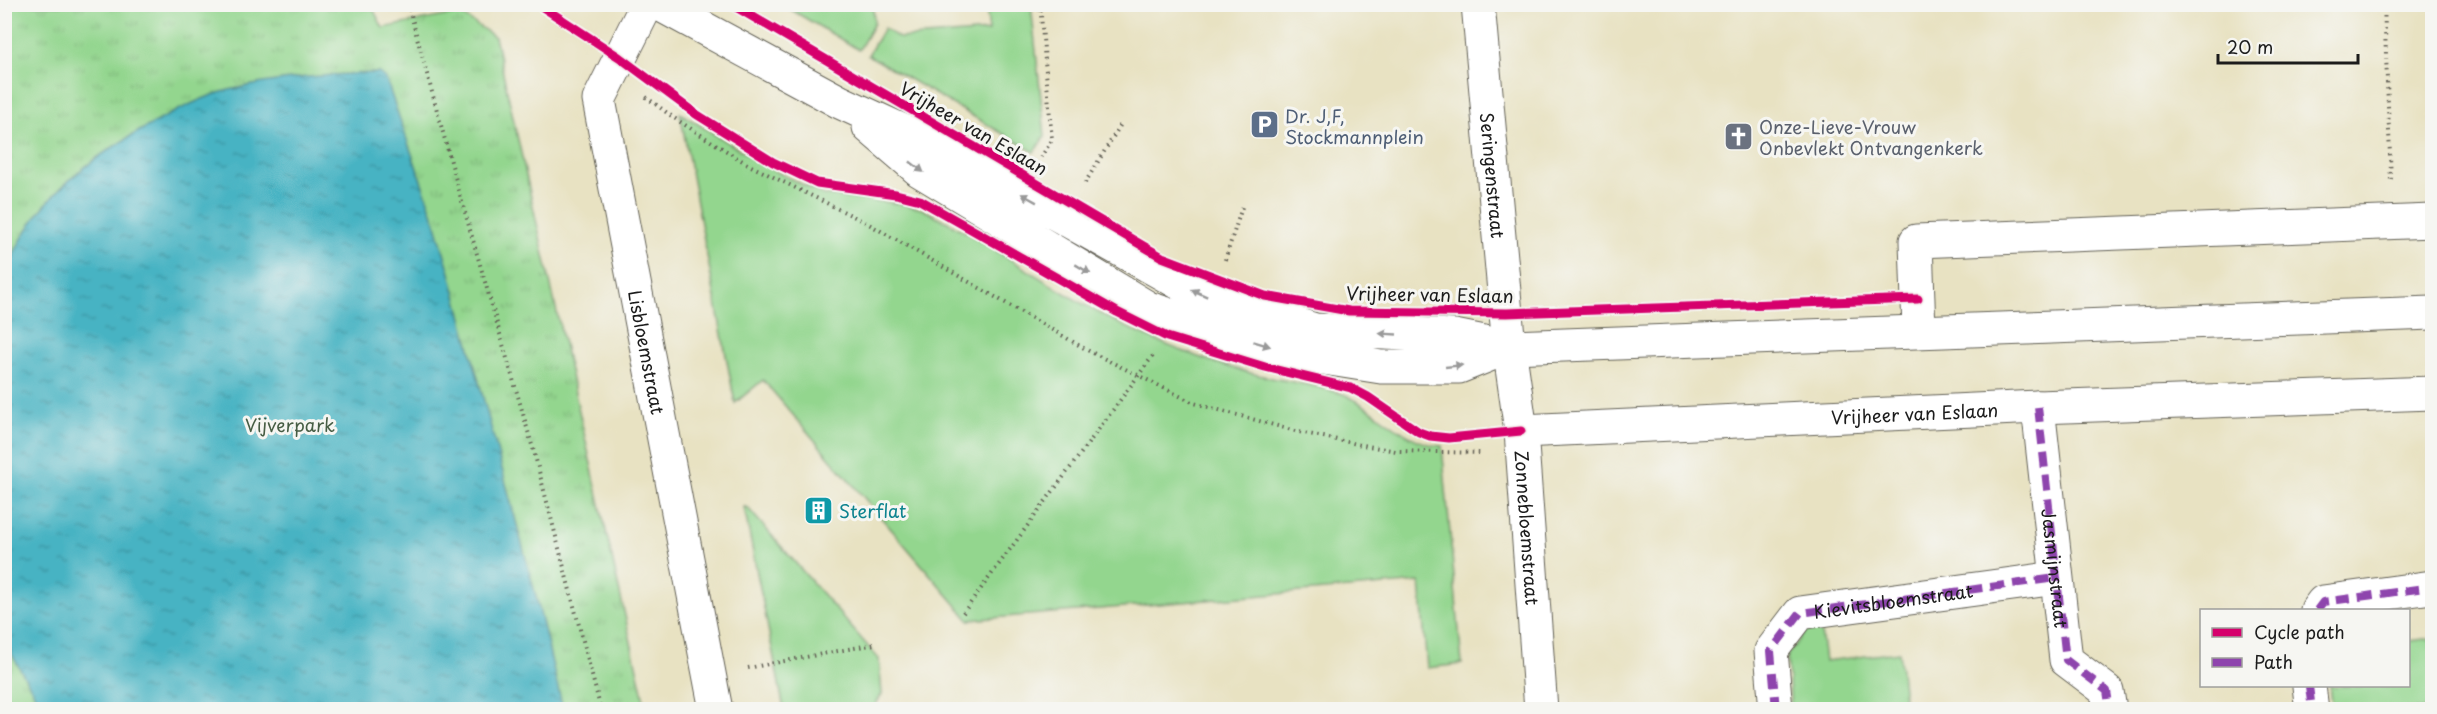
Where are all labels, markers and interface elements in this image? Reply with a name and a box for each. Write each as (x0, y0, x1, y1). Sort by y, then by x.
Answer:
scale bar (2218, 27, 2358, 65)
text: 20 m (2227, 33, 2273, 60)
street label: Vrijheer van Eslaan (895, 75, 1053, 181)
place label: Dr. J,F, Stockmannplein (1285, 102, 1424, 150)
parking icon: Dr. J,F, Stockmannplein (1248, 109, 1280, 141)
street label: Seringenstraat (1474, 111, 1513, 239)
place label: Onze-Lieve-Vrouw Onbevlekt Ontvangenkerk (1759, 113, 1983, 161)
church icon: Onze-Lieve-Vrouw Onbevlekt Ontvangenkerk (1722, 120, 1754, 152)
one-way arrow (909, 161, 925, 174)
one-way arrow (1021, 193, 1037, 204)
one-way arrow (1075, 263, 1091, 274)
street label: Vrijheer van Eslaan (1346, 279, 1514, 309)
street label: Lisbloemstraat (622, 288, 672, 417)
one-way arrow (1190, 288, 1208, 298)
one-way arrow (1379, 329, 1398, 338)
one-way arrow (1253, 340, 1271, 349)
one-way arrow (1445, 361, 1464, 371)
street label: Vrijheer van Eslaan (1830, 395, 1999, 430)
park label: Vijverpark (245, 411, 335, 438)
street label: Zonnebloemstraat (1509, 449, 1547, 606)
building icon: Sterflat (802, 494, 834, 526)
place label: Sterflat (839, 497, 906, 524)
street label: Jasmijnstraat (2036, 507, 2076, 629)
street label: Kievitsbloemstraat (1812, 576, 1975, 625)
legend (2200, 609, 2410, 687)
text: Cycle path (2254, 618, 2345, 645)
text: Path (2254, 648, 2293, 675)

